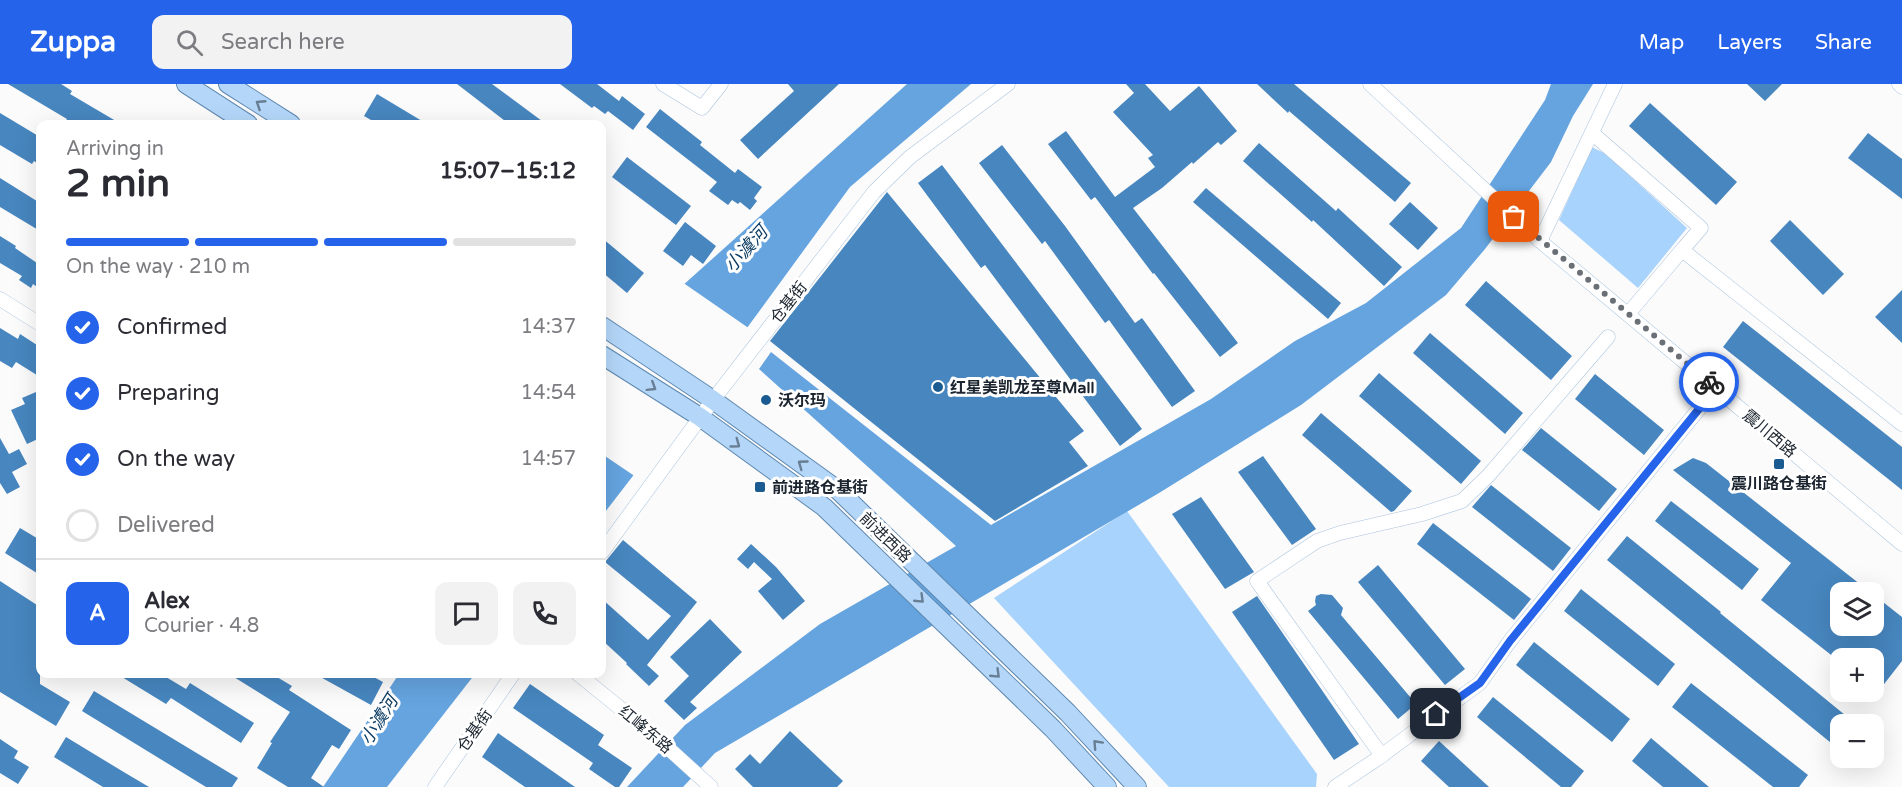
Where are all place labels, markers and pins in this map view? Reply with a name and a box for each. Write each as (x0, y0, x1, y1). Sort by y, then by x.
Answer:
pin (1488, 191, 1539, 242)
place label: 红星美凯龙至尊Mall (950, 378, 1094, 398)
marker: 红星美凯龙至尊Mall (931, 380, 945, 394)
place label: 沃尔玛 (778, 391, 826, 411)
marker: 沃尔玛 (759, 393, 773, 407)
marker: 震川路仓基街 (1772, 457, 1786, 471)
place label: 震川路仓基街 (1731, 474, 1827, 494)
place label: 前进路仓基街 (772, 478, 868, 498)
marker: 前进路仓基街 (753, 480, 767, 494)
pin (1410, 688, 1461, 739)

